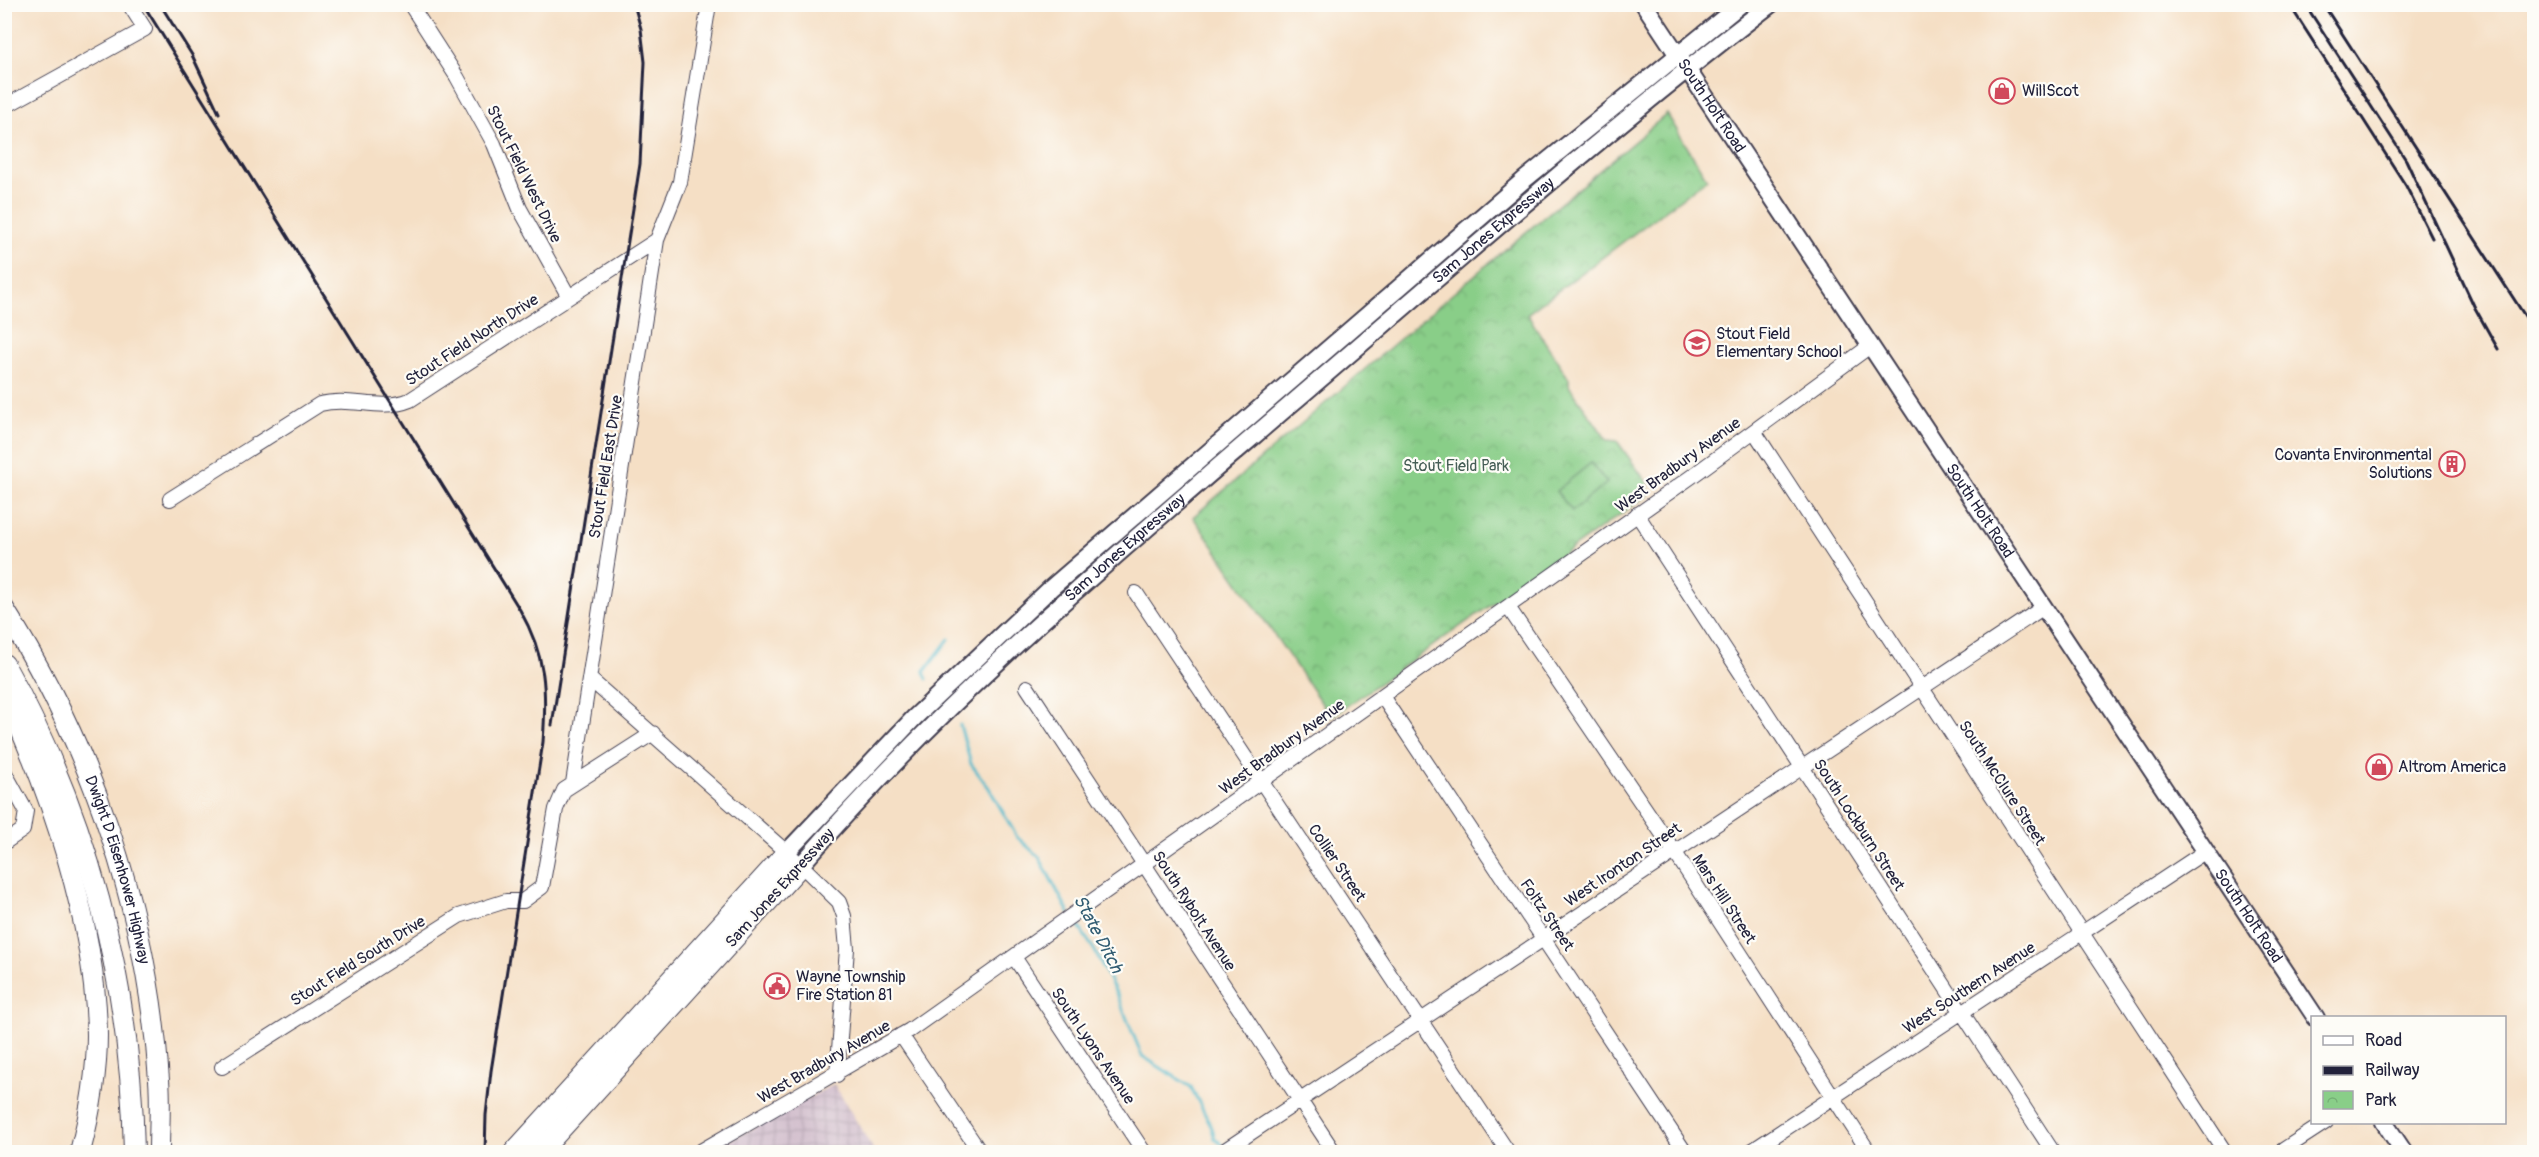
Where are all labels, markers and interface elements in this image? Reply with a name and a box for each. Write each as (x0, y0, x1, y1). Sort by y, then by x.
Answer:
street label: South Holt Road (1673, 55, 1750, 157)
shop icon: WillScot (1987, 76, 2017, 106)
place label: WillScot (2022, 81, 2079, 101)
street label: Stout Field West Drive (482, 102, 566, 246)
street label: Sam Jones Expressway (1428, 173, 1559, 288)
street label: Stout Field North Drive (402, 289, 542, 390)
place label: Stout Field Elementary School (1716, 324, 1842, 362)
school or university icon: Stout Field Elementary School (1682, 328, 1712, 358)
street label: Stout Field East Drive (585, 394, 627, 540)
street label: West Bradbury Avenue (1612, 413, 1745, 517)
place label: Covanta Environmental Solutions (2274, 445, 2432, 483)
building icon: Covanta Environmental Solutions (2437, 449, 2467, 479)
park label: Stout Field Park (1403, 456, 1509, 476)
street label: South Holt Road (1941, 460, 2018, 562)
street label: Sam Jones Expressway (1061, 489, 1190, 606)
street label: West Bradbury Avenue (1216, 695, 1349, 799)
street label: South McClure Street (1954, 717, 2050, 850)
shop icon: Altrom America (2364, 752, 2394, 782)
street label: South Lockburn Street (1809, 755, 1909, 895)
place label: Altrom America (2398, 757, 2506, 777)
street label: Dwight D Eisenhower Highway (80, 773, 154, 966)
street label: West Ironton Street (1561, 818, 1686, 911)
street label: Collier Street (1304, 820, 1371, 906)
street label: Sam Jones Expressway (721, 824, 839, 952)
street label: South Rybolt Avenue (1148, 847, 1240, 975)
street label: Mars Hill Street (1688, 850, 1761, 948)
street label: South Holt Road (2210, 865, 2287, 967)
street label: Foltz Street (1516, 875, 1579, 955)
water label: State Ditch (1068, 891, 1129, 978)
street label: Stout Field South Drive (287, 911, 429, 1011)
street label: West Southern Avenue (1899, 938, 2039, 1038)
place label: Wayne Township Fire Station 81 (796, 967, 906, 1005)
public building icon: Wayne Township Fire Station 81 (762, 971, 792, 1001)
street label: South Lyons Avenue (1047, 984, 1139, 1108)
street label: West Bradbury Avenue (754, 1016, 894, 1108)
legend (2311, 1016, 2506, 1124)
text: Road (2365, 1029, 2402, 1052)
text: Railway (2365, 1059, 2420, 1082)
text: Park (2365, 1089, 2397, 1112)

